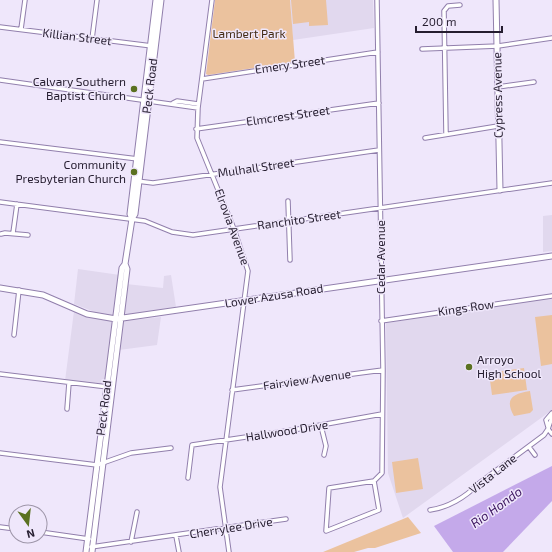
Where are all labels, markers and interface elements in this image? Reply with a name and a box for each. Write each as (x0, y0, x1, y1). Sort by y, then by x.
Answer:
scale bar (416, 8, 502, 34)
text: 200 m (422, 14, 456, 28)
street label: Killian Street (42, 25, 113, 47)
park label: Lambert Park (212, 26, 286, 40)
street label: Emery Street (254, 52, 326, 76)
street label: Cypress Avenue (489, 52, 505, 138)
street label: Peck Road (139, 57, 159, 114)
place label: Calvary Southern Baptist Church (33, 74, 126, 102)
marker: Calvary Southern Baptist Church (129, 84, 139, 94)
street label: Elmcrest Street (245, 102, 331, 128)
street label: Mulhall Street (217, 155, 296, 179)
place label: Community Presbyterian Church (15, 157, 127, 185)
marker: Community Presbyterian Church (129, 167, 139, 177)
street label: Elrovia Avenue (213, 187, 253, 267)
street label: Ranchito Street (256, 206, 342, 232)
street label: Cedar Avenue (373, 220, 387, 294)
street label: Lower Azusa Road (224, 280, 324, 310)
street label: Kings Row (437, 296, 495, 318)
place label: Arroyo High School (477, 352, 542, 380)
marker: Arroyo High School (464, 362, 474, 372)
street label: Fairview Avenue (262, 366, 352, 392)
street label: Peck Road (93, 379, 113, 436)
street label: Hallwood Drive (245, 417, 329, 443)
street label: Vista Lane (466, 450, 519, 496)
water label: Rio Hondo (467, 483, 525, 531)
north arrow (8, 504, 48, 544)
street label: Cherrylee Drive (188, 514, 273, 540)
text: N (25, 527, 36, 541)

